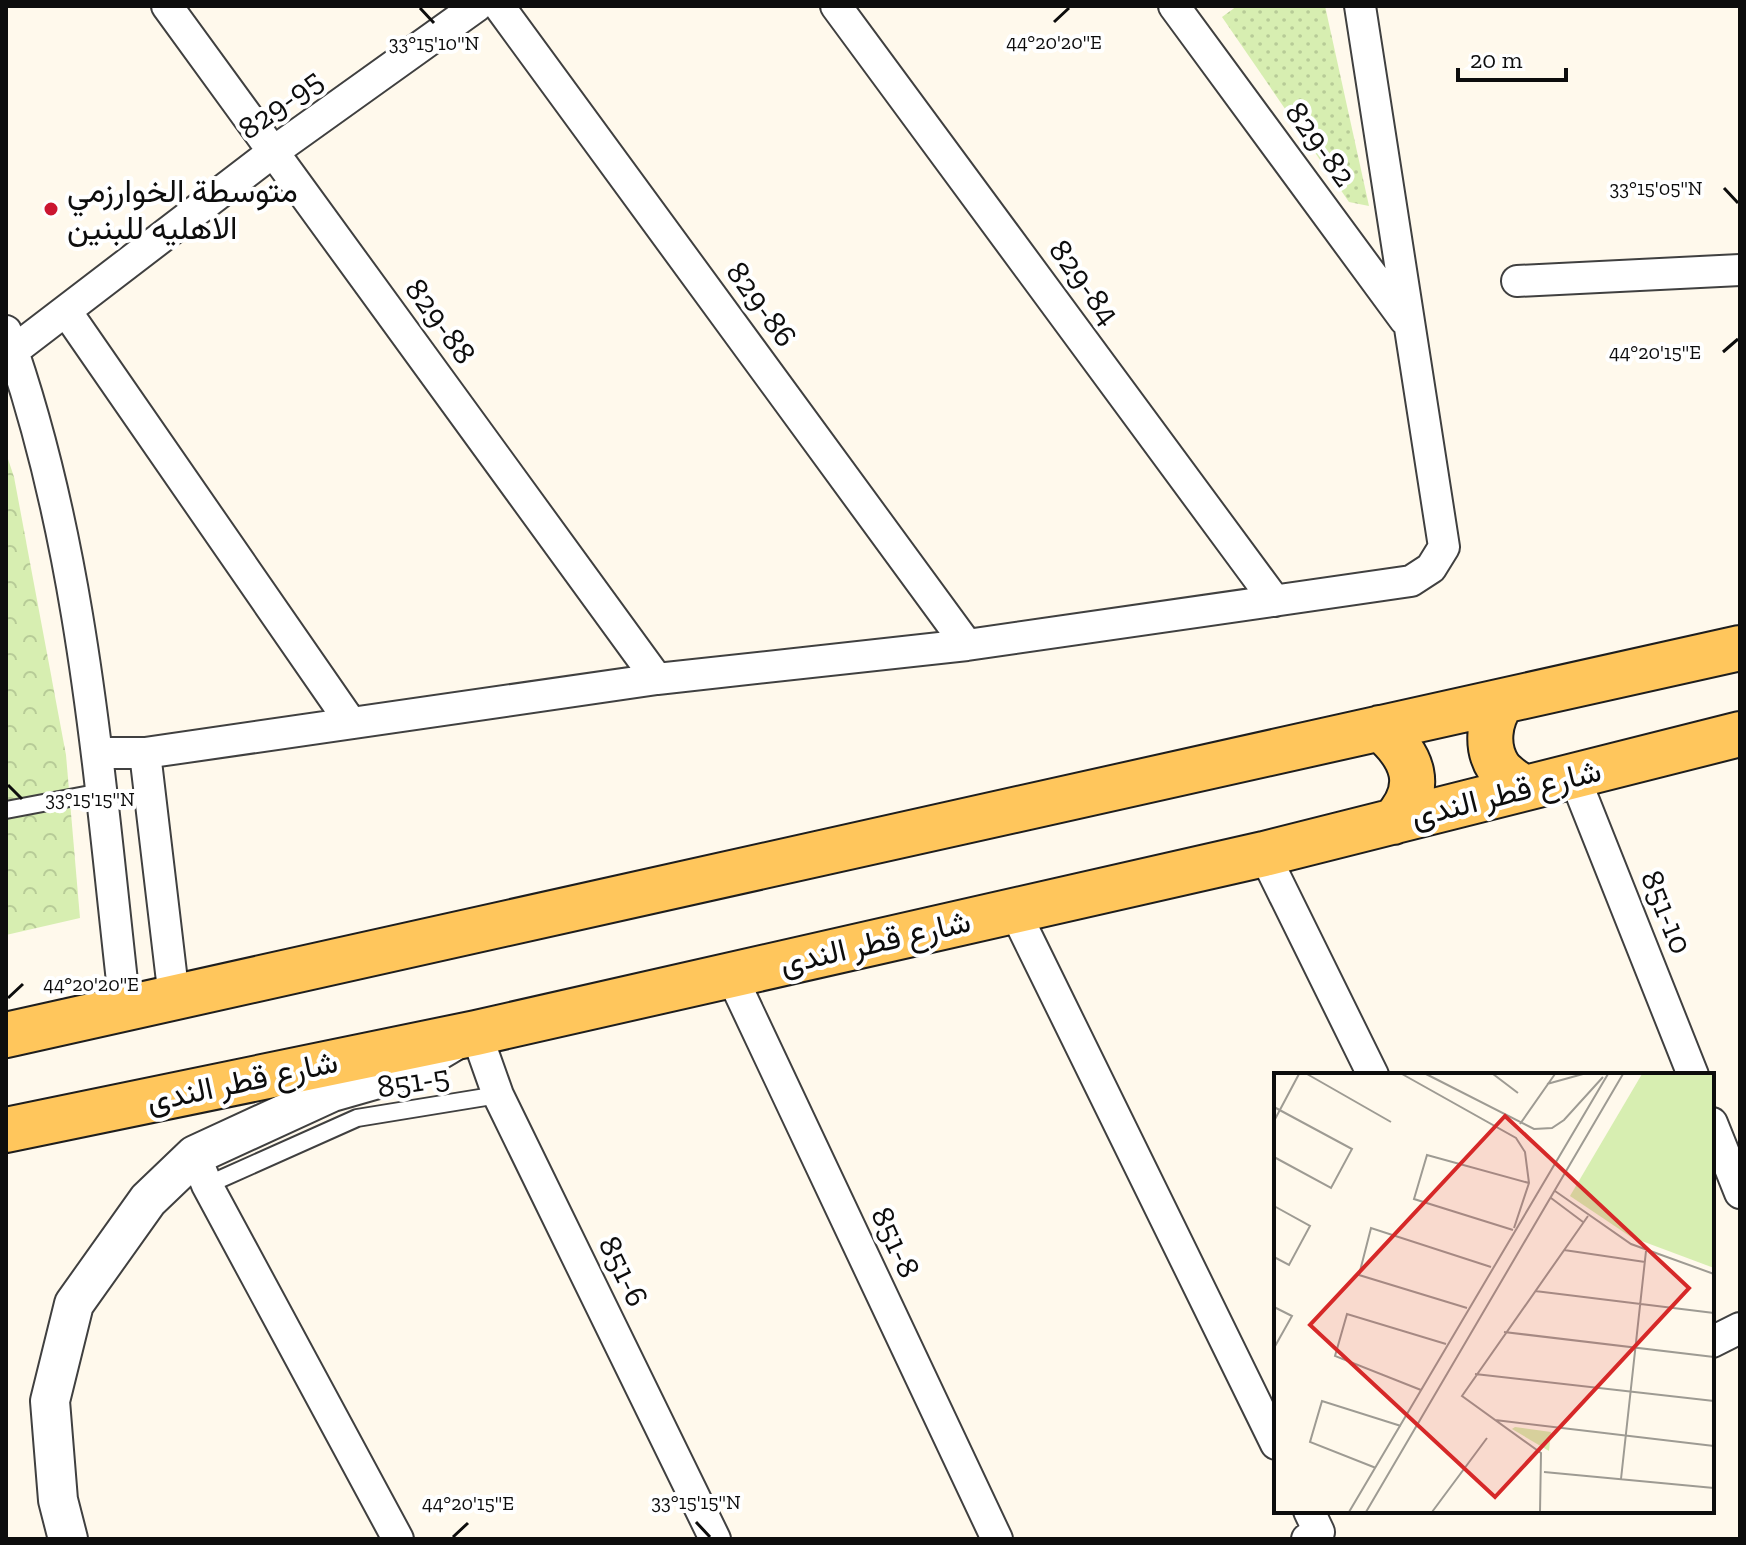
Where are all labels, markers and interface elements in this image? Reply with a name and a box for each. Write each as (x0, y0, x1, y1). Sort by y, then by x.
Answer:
text: 44°20'20"E (1006, 30, 1102, 54)
text: 33°15'10"N (389, 31, 480, 55)
scale bar (1458, 32, 1566, 82)
text: 20 m (1470, 45, 1523, 74)
street label: 829-95 (230, 61, 330, 147)
street label: 829-82 (1278, 94, 1364, 194)
place label: متوسطة الخوارزمي الاهليه للبنين (67, 172, 298, 247)
text: 33°15'05"N (1609, 176, 1703, 200)
marker: متوسطة الخوارزمي الاهليه للبنين (42, 200, 60, 218)
street label: 829-84 (1041, 232, 1129, 332)
street label: 829-86 (718, 254, 806, 354)
street label: 829-88 (397, 271, 485, 371)
text: 44°20'15"E (1609, 340, 1701, 364)
street label: شارع قطر الندى (1407, 751, 1606, 838)
text: 33°15'15"N (45, 787, 135, 811)
street label: 851-10 (1633, 865, 1701, 959)
street label: شارع قطر الندى (776, 902, 975, 985)
text: 44°20'20"E (43, 972, 139, 996)
street label: شارع قطر الندى (143, 1042, 342, 1123)
street label: 851-5 (374, 1057, 452, 1105)
inset map (1274, 1073, 1714, 1513)
street label: 851-8 (863, 1200, 929, 1284)
street label: 851-6 (591, 1230, 657, 1312)
text: 33°15'15"N (651, 1490, 741, 1514)
text: 44°20'15"E (422, 1491, 514, 1515)

